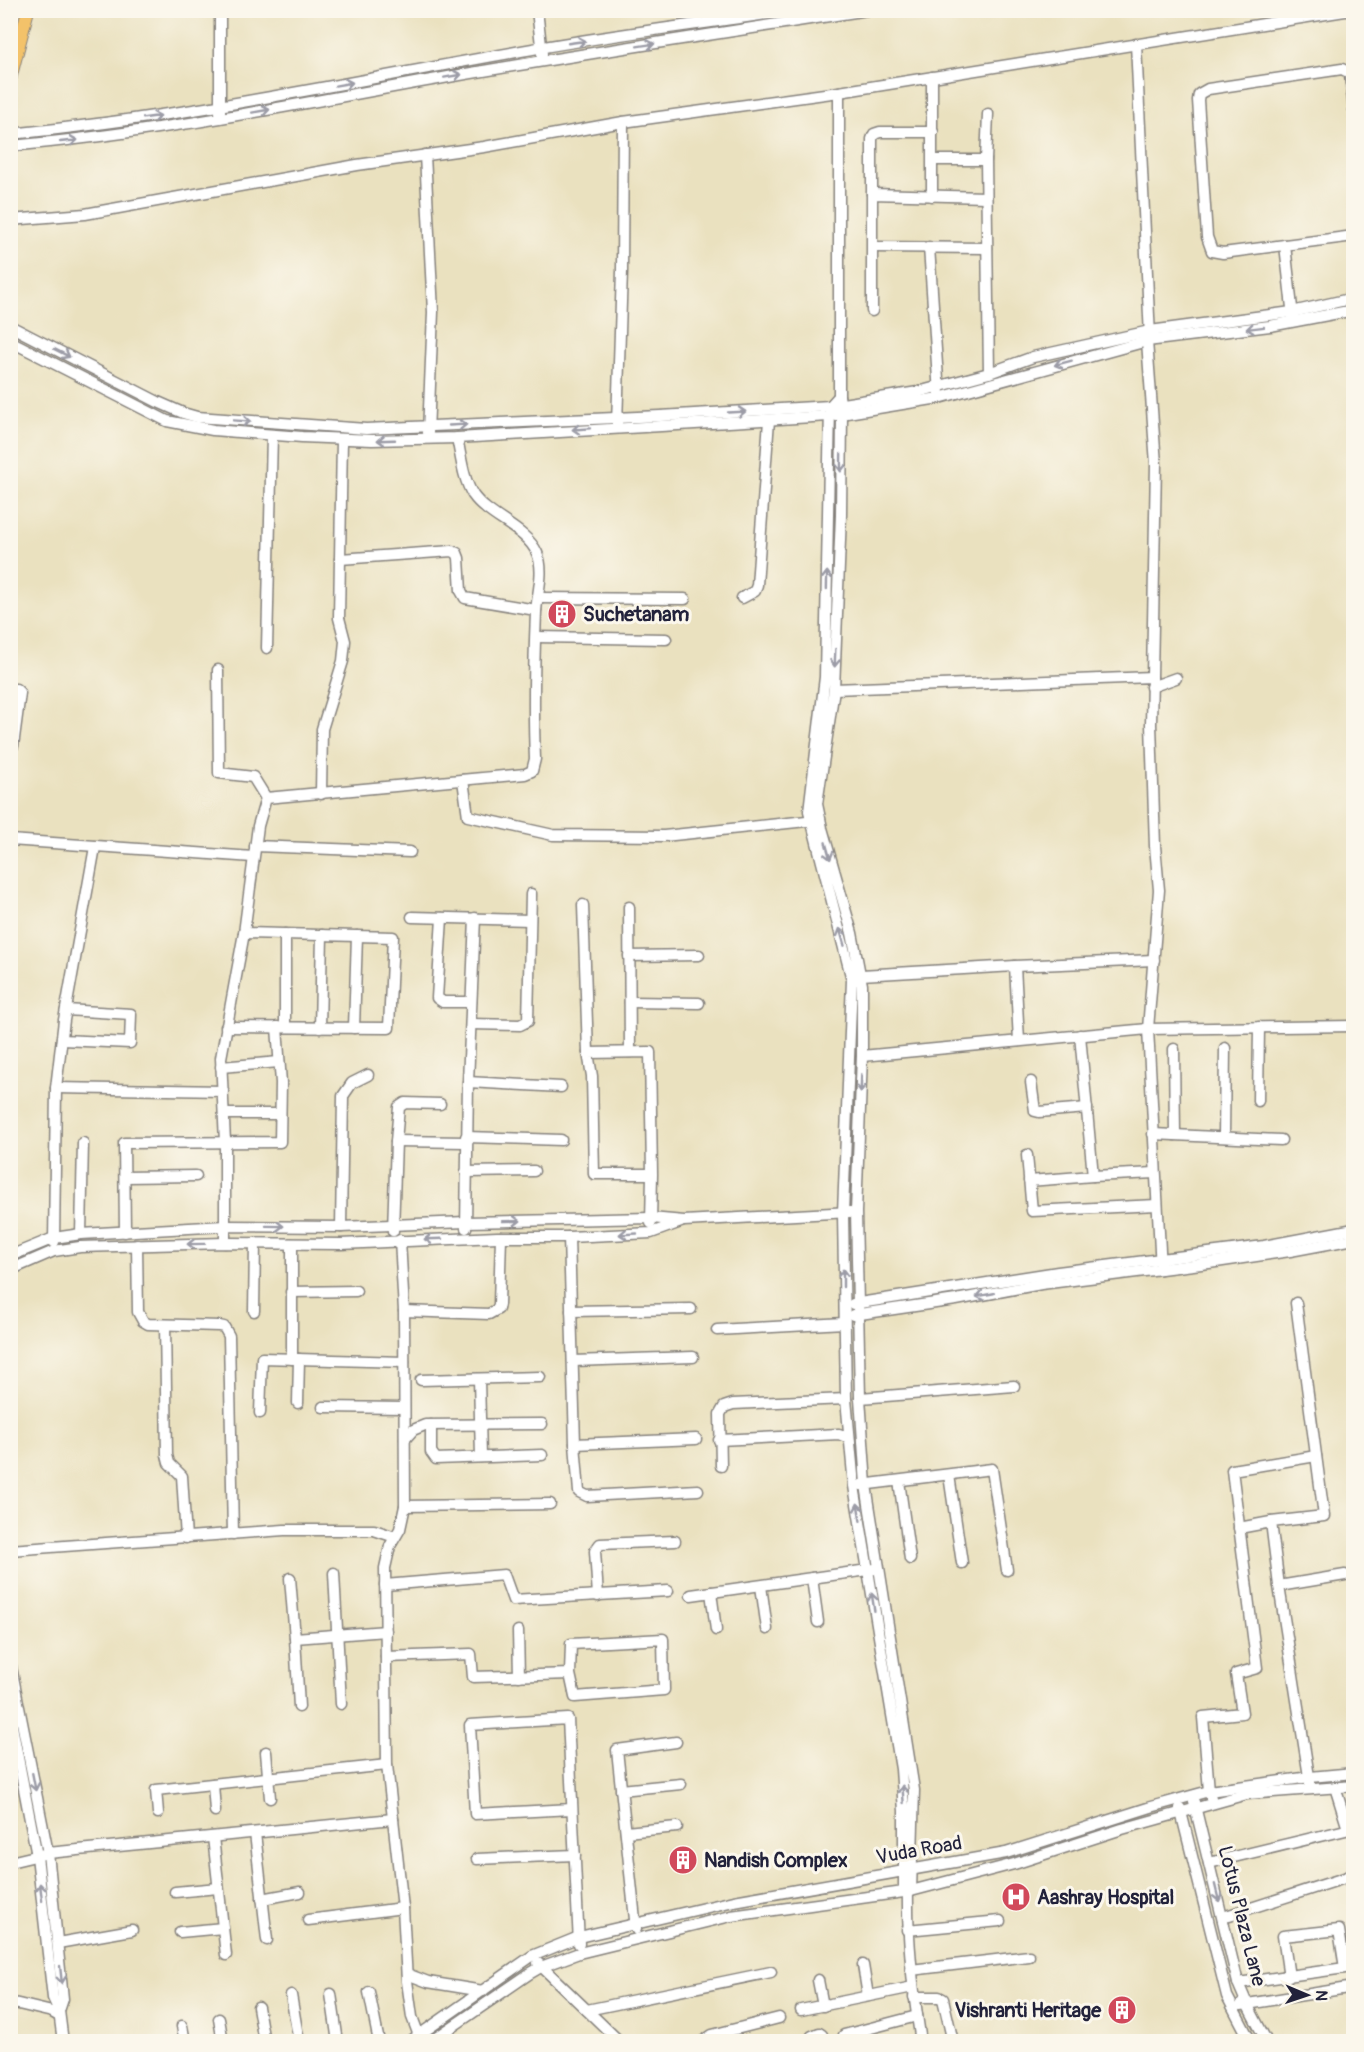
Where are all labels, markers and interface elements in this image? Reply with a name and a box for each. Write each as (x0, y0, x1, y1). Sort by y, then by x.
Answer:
one-way arrow (567, 37, 587, 48)
one-way arrow (635, 39, 655, 50)
one-way arrow (443, 71, 463, 82)
one-way arrow (334, 78, 353, 89)
one-way arrow (251, 105, 271, 116)
one-way arrow (142, 111, 161, 122)
one-way arrow (58, 135, 78, 146)
one-way arrow (1245, 322, 1265, 333)
one-way arrow (53, 348, 71, 359)
one-way arrow (1054, 357, 1073, 369)
one-way arrow (726, 406, 746, 417)
one-way arrow (232, 416, 252, 427)
one-way arrow (448, 419, 468, 430)
one-way arrow (572, 424, 591, 435)
one-way arrow (377, 434, 397, 445)
one-way arrow (835, 453, 847, 473)
one-way arrow (821, 570, 832, 590)
building icon: Suchetanam (546, 598, 578, 630)
place label: Suchetanam (583, 602, 689, 627)
one-way arrow (830, 648, 841, 668)
one-way arrow (823, 841, 834, 860)
one-way arrow (836, 928, 847, 947)
one-way arrow (855, 1073, 867, 1093)
one-way arrow (501, 1215, 521, 1226)
one-way arrow (264, 1221, 284, 1232)
one-way arrow (618, 1228, 638, 1239)
one-way arrow (423, 1234, 443, 1245)
one-way arrow (187, 1238, 207, 1249)
one-way arrow (837, 1268, 849, 1288)
one-way arrow (975, 1290, 995, 1301)
one-way arrow (853, 1503, 864, 1523)
one-way arrow (867, 1592, 878, 1612)
one-way arrow (29, 1771, 40, 1791)
one-way arrow (897, 1785, 908, 1805)
street label: Vuda Road (874, 1830, 964, 1870)
street label: Lotus Plaza Lane (1212, 1843, 1272, 1989)
building icon: Nandish Complex (667, 1844, 699, 1876)
place label: Nandish Complex (704, 1848, 848, 1873)
hospital icon: Aashray Hospital (1000, 1881, 1032, 1913)
one-way arrow (35, 1882, 46, 1902)
one-way arrow (1211, 1883, 1223, 1902)
place label: Aashray Hospital (1037, 1885, 1174, 1910)
one-way arrow (56, 1964, 67, 1984)
north arrow (1277, 1965, 1337, 2025)
text: N (1311, 1990, 1331, 2001)
building icon: Vishranti Heritage (1106, 1994, 1138, 2026)
place label: Vishranti Heritage (955, 1998, 1102, 2023)

